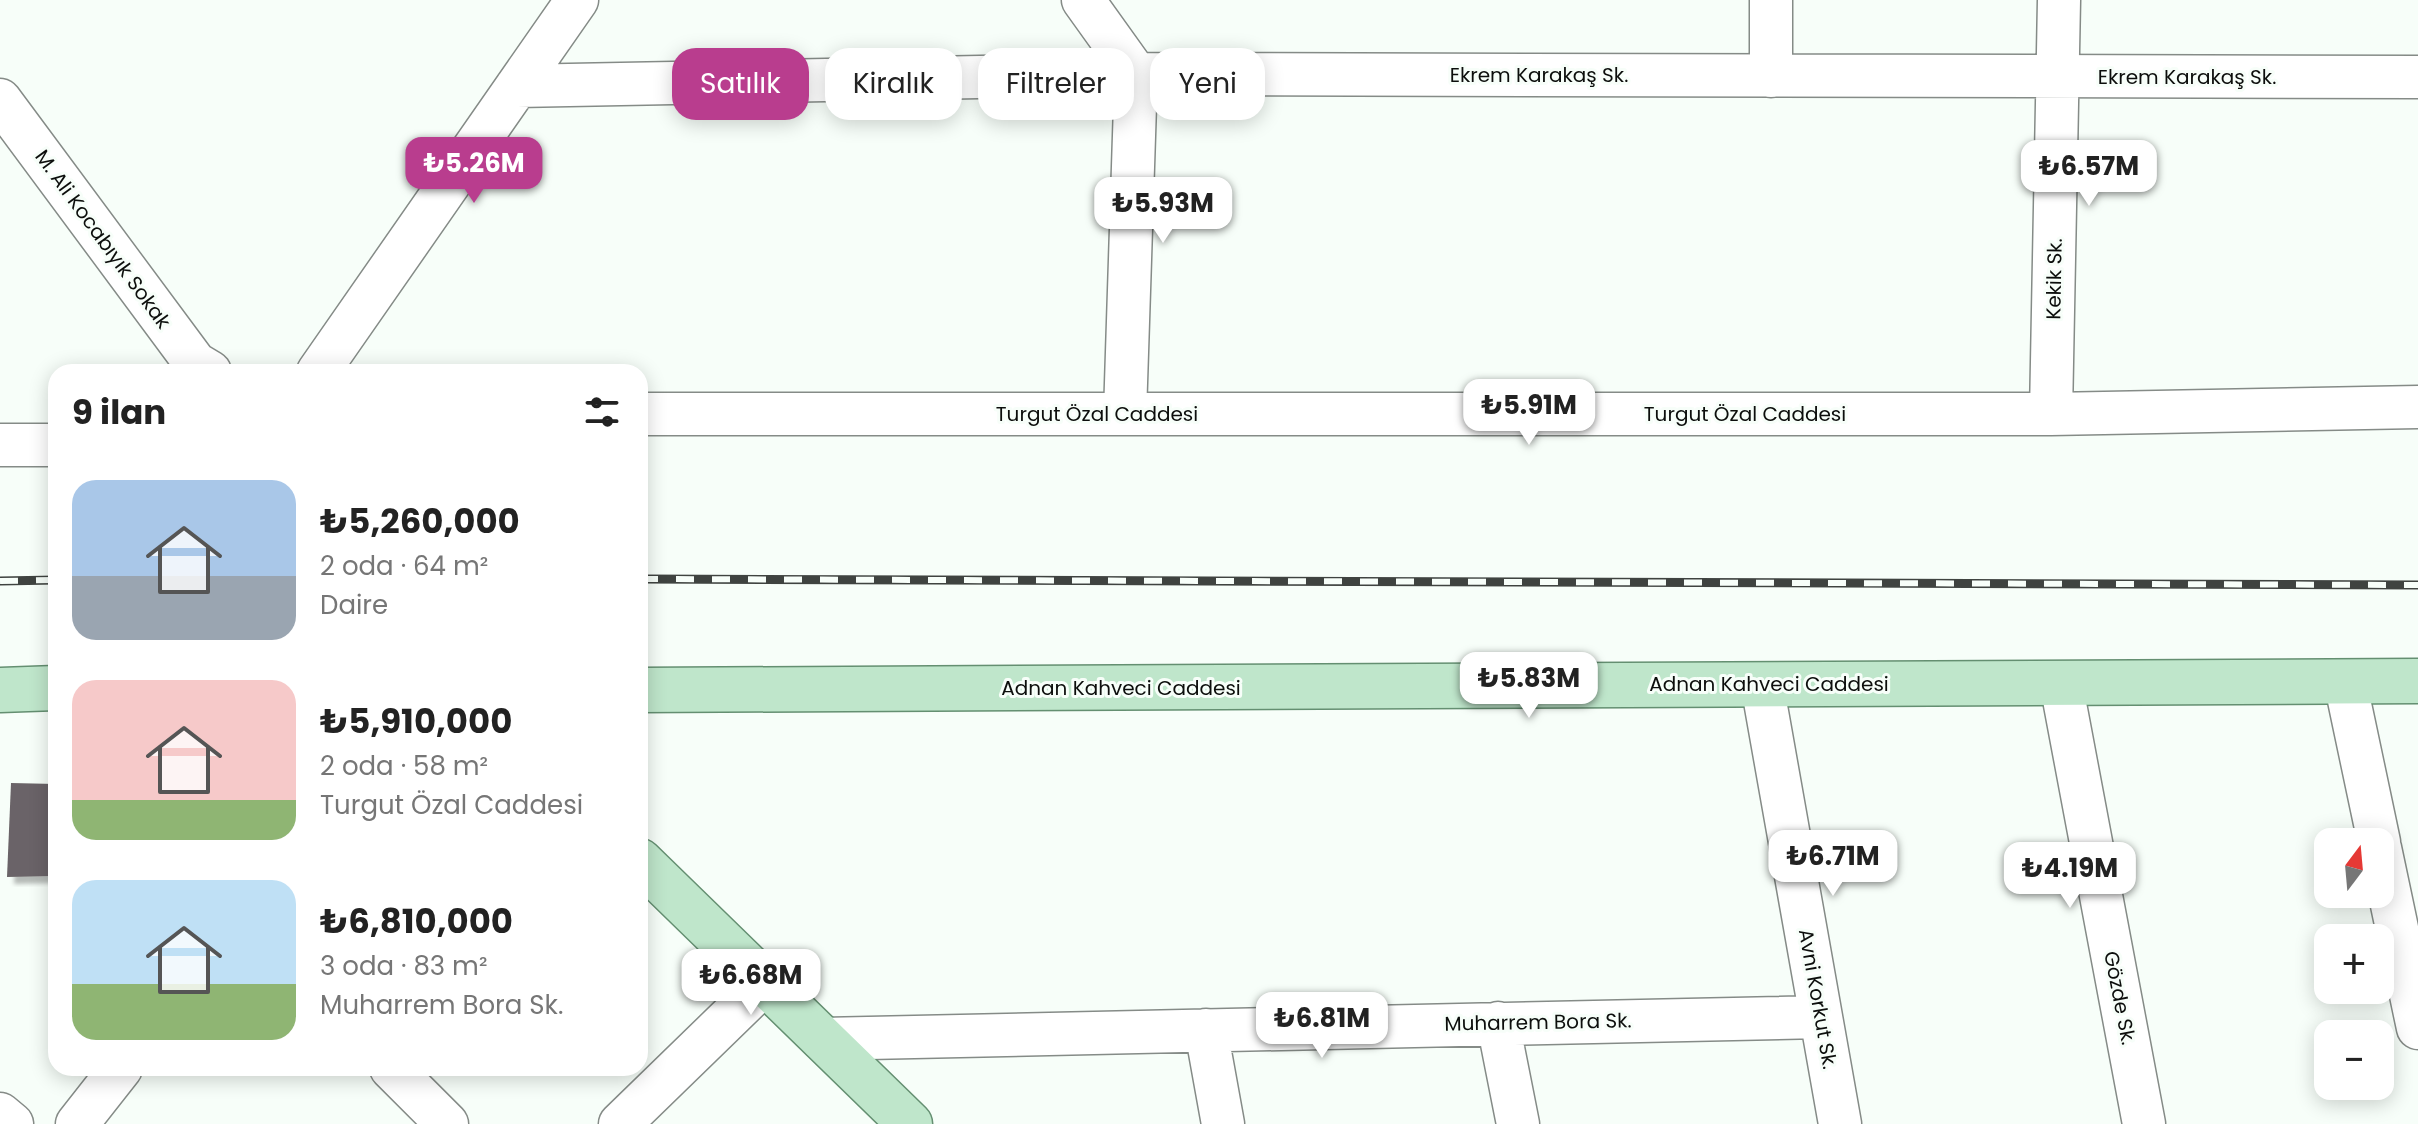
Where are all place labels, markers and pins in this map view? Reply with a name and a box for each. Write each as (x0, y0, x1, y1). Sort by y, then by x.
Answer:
pin: ₺5.26M (409, 137, 539, 205)
pin: ₺6.57M (2024, 140, 2154, 208)
pin: ₺5.93M (1098, 177, 1228, 245)
pin: ₺5.91M (1464, 379, 1594, 447)
pin: ₺5.83M (1464, 652, 1594, 720)
pin: ₺6.71M (1768, 830, 1898, 898)
pin: ₺4.19M (2005, 842, 2135, 910)
pin: ₺6.68M (686, 949, 816, 1017)
pin: ₺6.81M (1257, 992, 1387, 1060)

